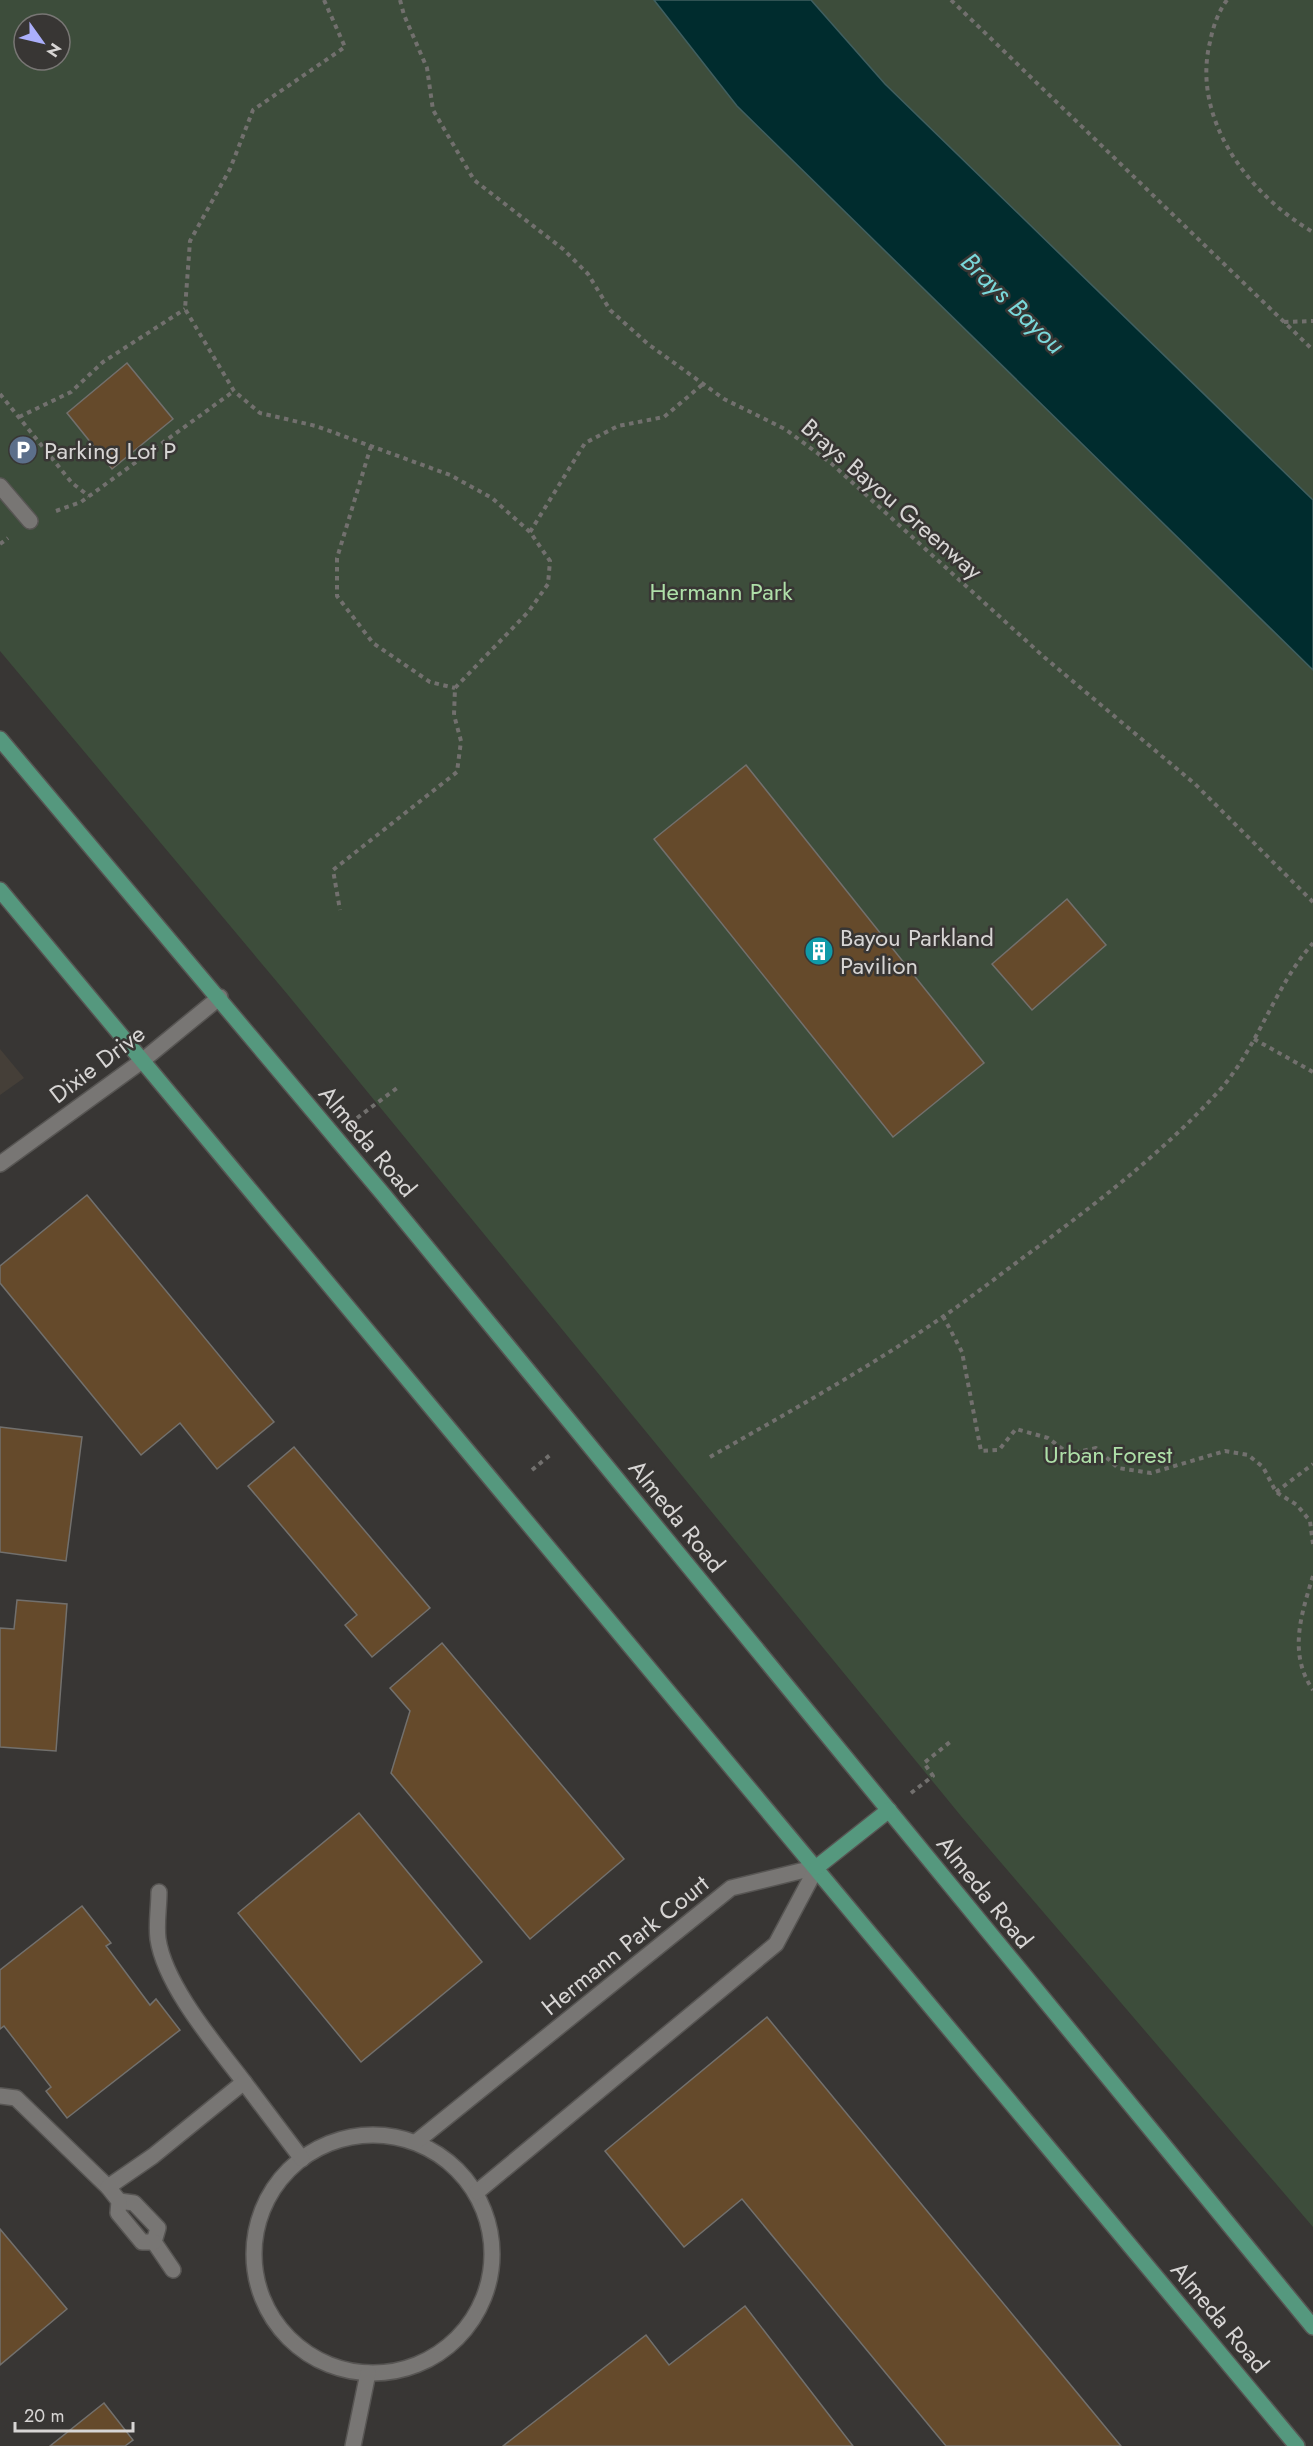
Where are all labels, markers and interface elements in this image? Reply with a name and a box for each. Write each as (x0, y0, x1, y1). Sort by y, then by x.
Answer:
north arrow (12, 12, 72, 72)
text: N (41, 38, 67, 62)
water label: Brays Bayou (952, 243, 1074, 363)
street label: Brays Bayou Greenway (794, 410, 991, 588)
place label: Parking Lot P (44, 433, 177, 468)
parking icon: Parking Lot P (7, 434, 39, 466)
park label: Hermann Park (649, 574, 793, 609)
place label: Bayou Parkland Pavilion (840, 920, 994, 983)
building icon: Bayou Parkland Pavilion (803, 935, 835, 967)
street label: Dixie Drive (42, 1016, 152, 1112)
street label: Almeda Road (311, 1077, 425, 1205)
park label: Urban Forest (1044, 1437, 1172, 1472)
street label: Almeda Road (620, 1452, 734, 1580)
street label: Almeda Road (928, 1828, 1042, 1956)
street label: Hermann Park Court (534, 1866, 716, 2024)
street label: Almeda Road (1163, 2253, 1277, 2381)
scale bar (15, 2395, 134, 2433)
text: 20 m (24, 2403, 64, 2429)

